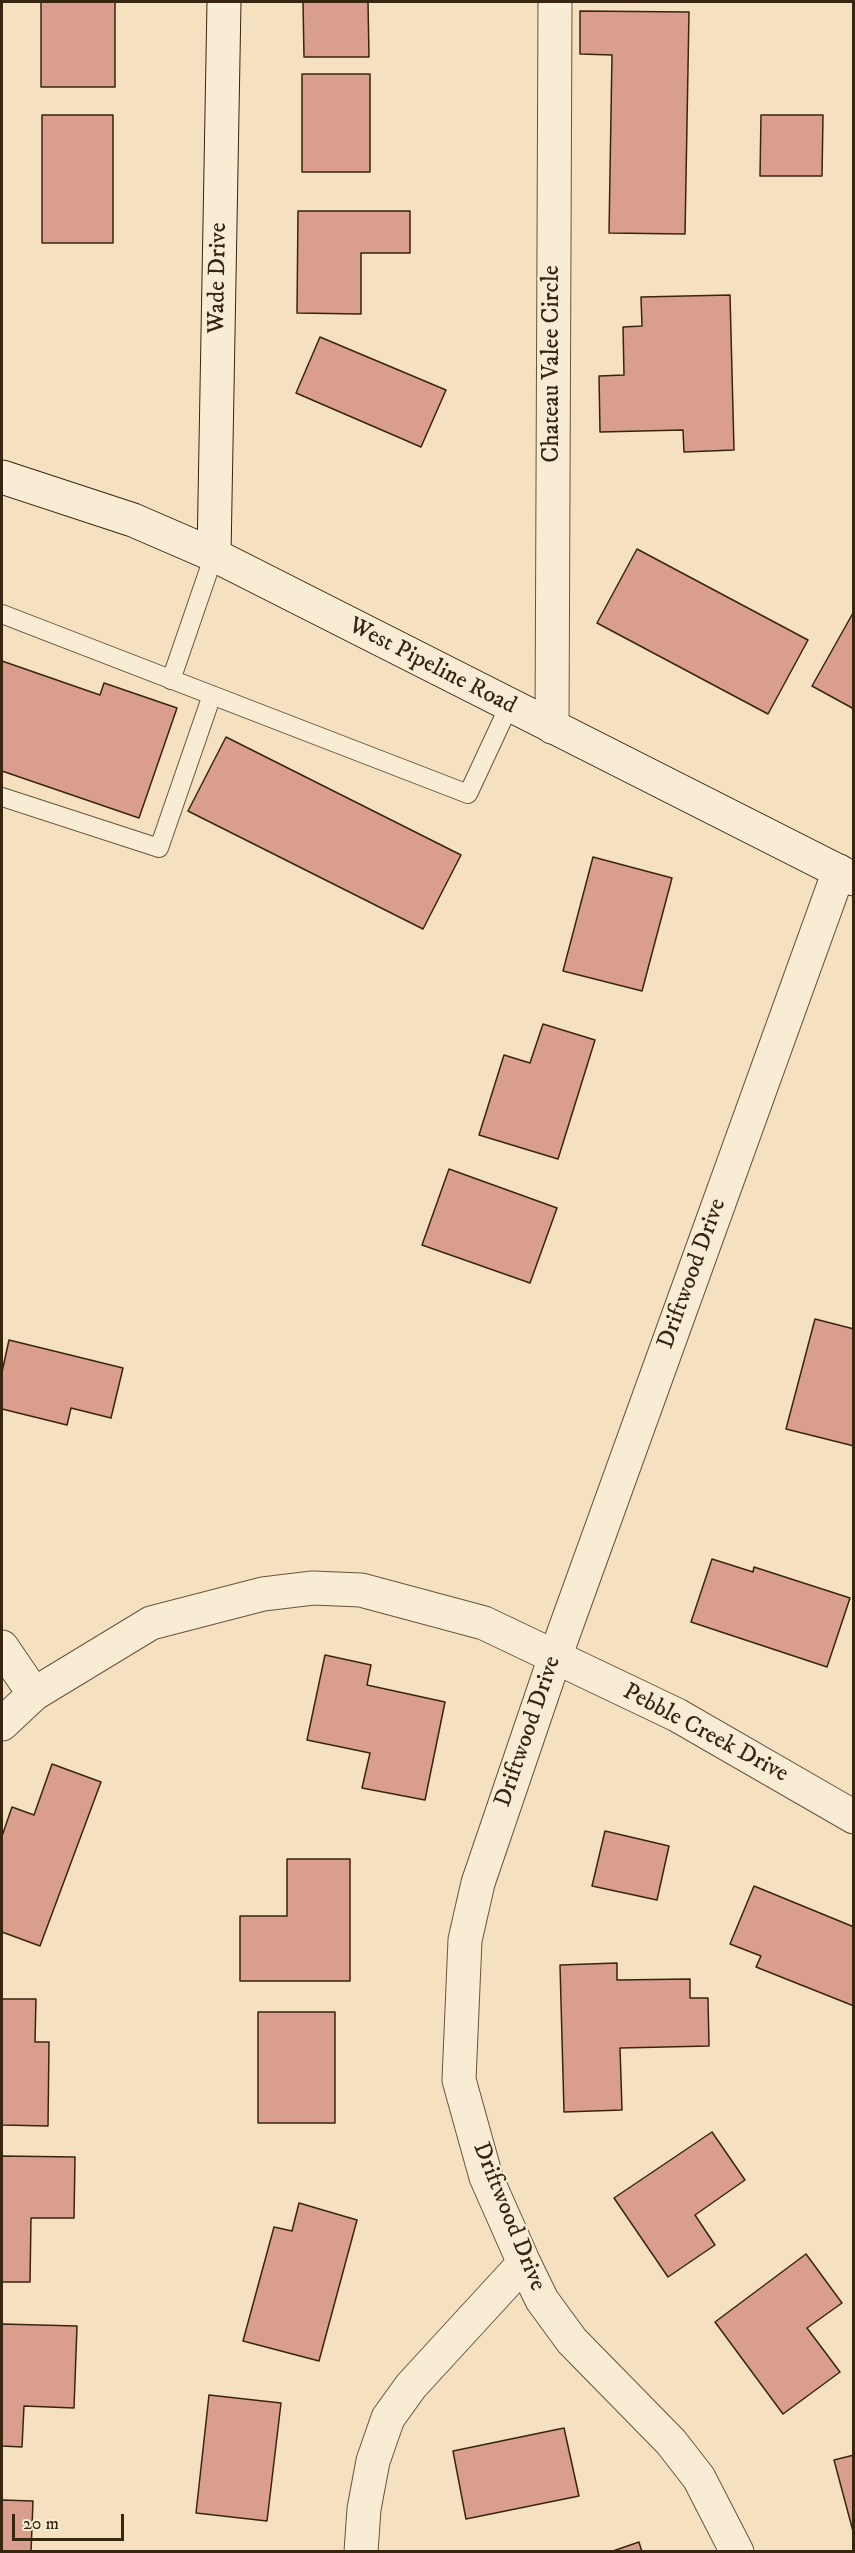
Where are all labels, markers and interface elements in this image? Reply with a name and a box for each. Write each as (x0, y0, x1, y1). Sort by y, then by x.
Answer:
street label: Wade Drive (204, 222, 234, 334)
street label: Chateau Valee Circle (539, 265, 567, 463)
street label: West Pipeline Road (343, 612, 521, 722)
street label: Driftwood Drive (653, 1195, 733, 1353)
street label: Driftwood Drive (490, 1653, 568, 1811)
street label: Pebble Creek Drive (617, 1678, 793, 1790)
street label: Driftwood Drive (465, 2139, 551, 2295)
scale bar (15, 2502, 128, 2540)
text: 20 m (23, 2513, 59, 2535)

